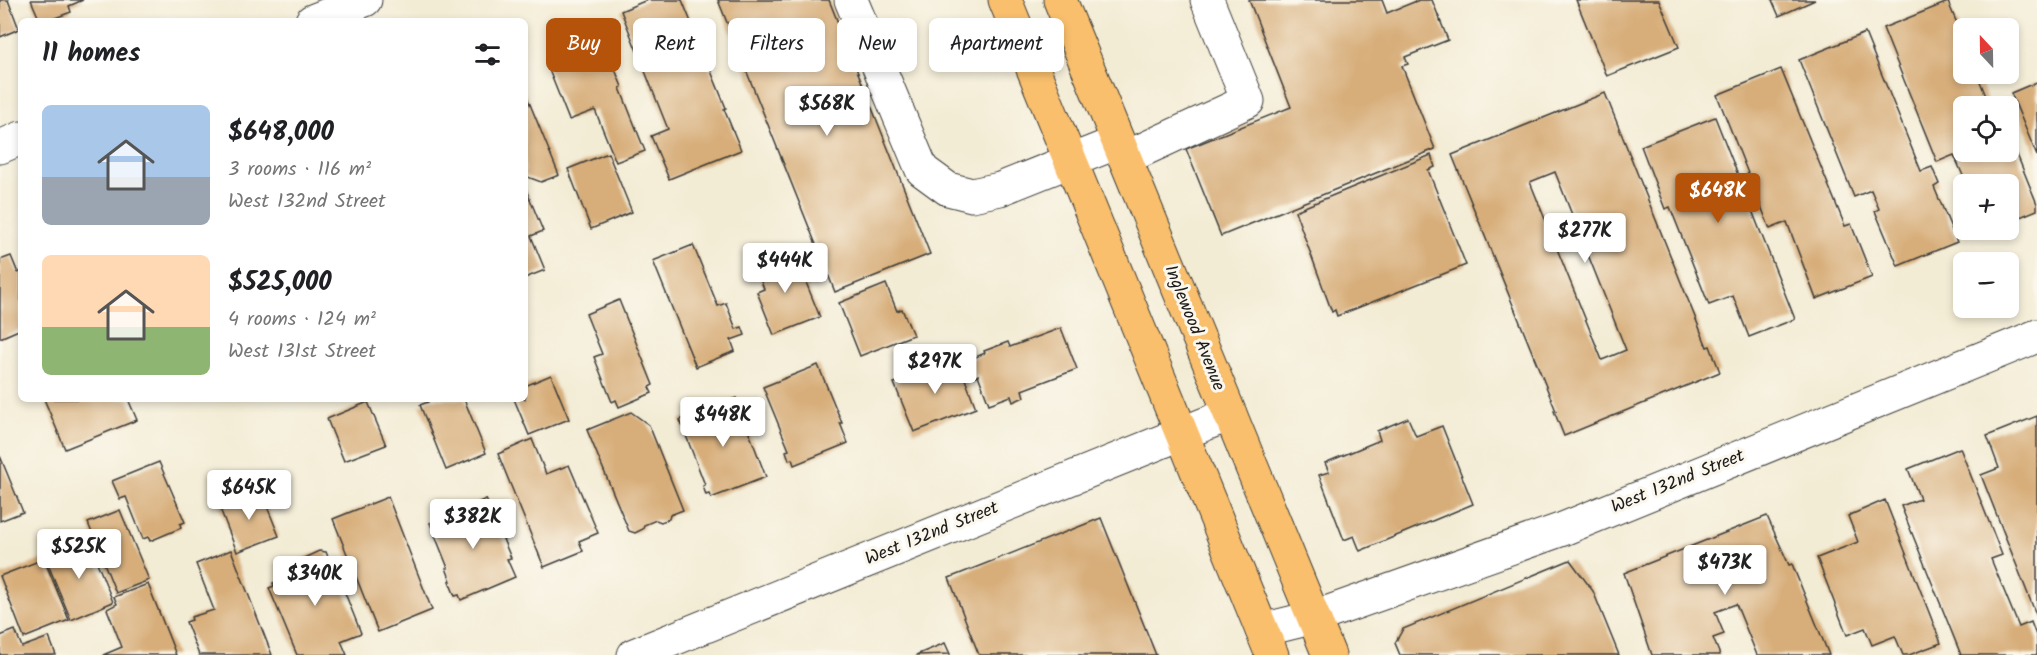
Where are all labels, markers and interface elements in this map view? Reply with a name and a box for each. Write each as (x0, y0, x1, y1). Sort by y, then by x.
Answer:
chip: Buy (546, 18, 621, 72)
chip: Rent (633, 18, 716, 72)
chip: Filters (728, 18, 825, 72)
chip: New (837, 18, 917, 72)
chip: Apartment (929, 18, 1064, 72)
north arrow (1953, 18, 2019, 84)
map controls (1953, 18, 2019, 318)
text: 11 homes (42, 33, 140, 75)
icon: filters (471, 38, 504, 71)
pin: $568K (785, 86, 869, 137)
text: $568K (799, 89, 855, 121)
button: locate (1953, 96, 2019, 162)
text: $648,000 (228, 112, 334, 154)
icon: home (90, 129, 162, 201)
text: 3 rooms · 116 m² (228, 154, 371, 186)
pin: $648K (1676, 173, 1760, 224)
button: + (1953, 174, 2019, 240)
text: $648K (1689, 176, 1747, 208)
text: West 132nd Street (228, 186, 386, 218)
pin: $277K (1543, 213, 1627, 264)
text: $277K (1558, 216, 1612, 248)
pin: $444K (743, 243, 827, 294)
text: $444K (757, 246, 813, 278)
button: − (1953, 252, 2019, 318)
street label: Inglewood Avenue (1155, 261, 1233, 395)
text: $525,000 (228, 262, 332, 304)
icon: home (90, 279, 162, 351)
text: 4 rooms · 124 m² (228, 304, 376, 336)
text: West 131st Street (228, 336, 376, 368)
pin: $297K (893, 344, 977, 395)
text: $297K (907, 347, 963, 379)
pin: $448K (681, 397, 765, 448)
text: $448K (694, 400, 752, 432)
street label: West 132nd Street (1607, 442, 1750, 522)
pin: $645K (207, 470, 291, 521)
text: $645K (221, 473, 277, 505)
street label: West 132nd Street (861, 494, 1004, 574)
pin: $382K (431, 499, 515, 550)
text: $382K (444, 502, 502, 534)
pin: $525K (37, 529, 121, 580)
text: $525K (51, 532, 107, 564)
pin: $473K (1683, 545, 1767, 596)
text: $473K (1697, 548, 1753, 580)
pin: $340K (273, 556, 357, 607)
text: $340K (287, 559, 343, 591)

